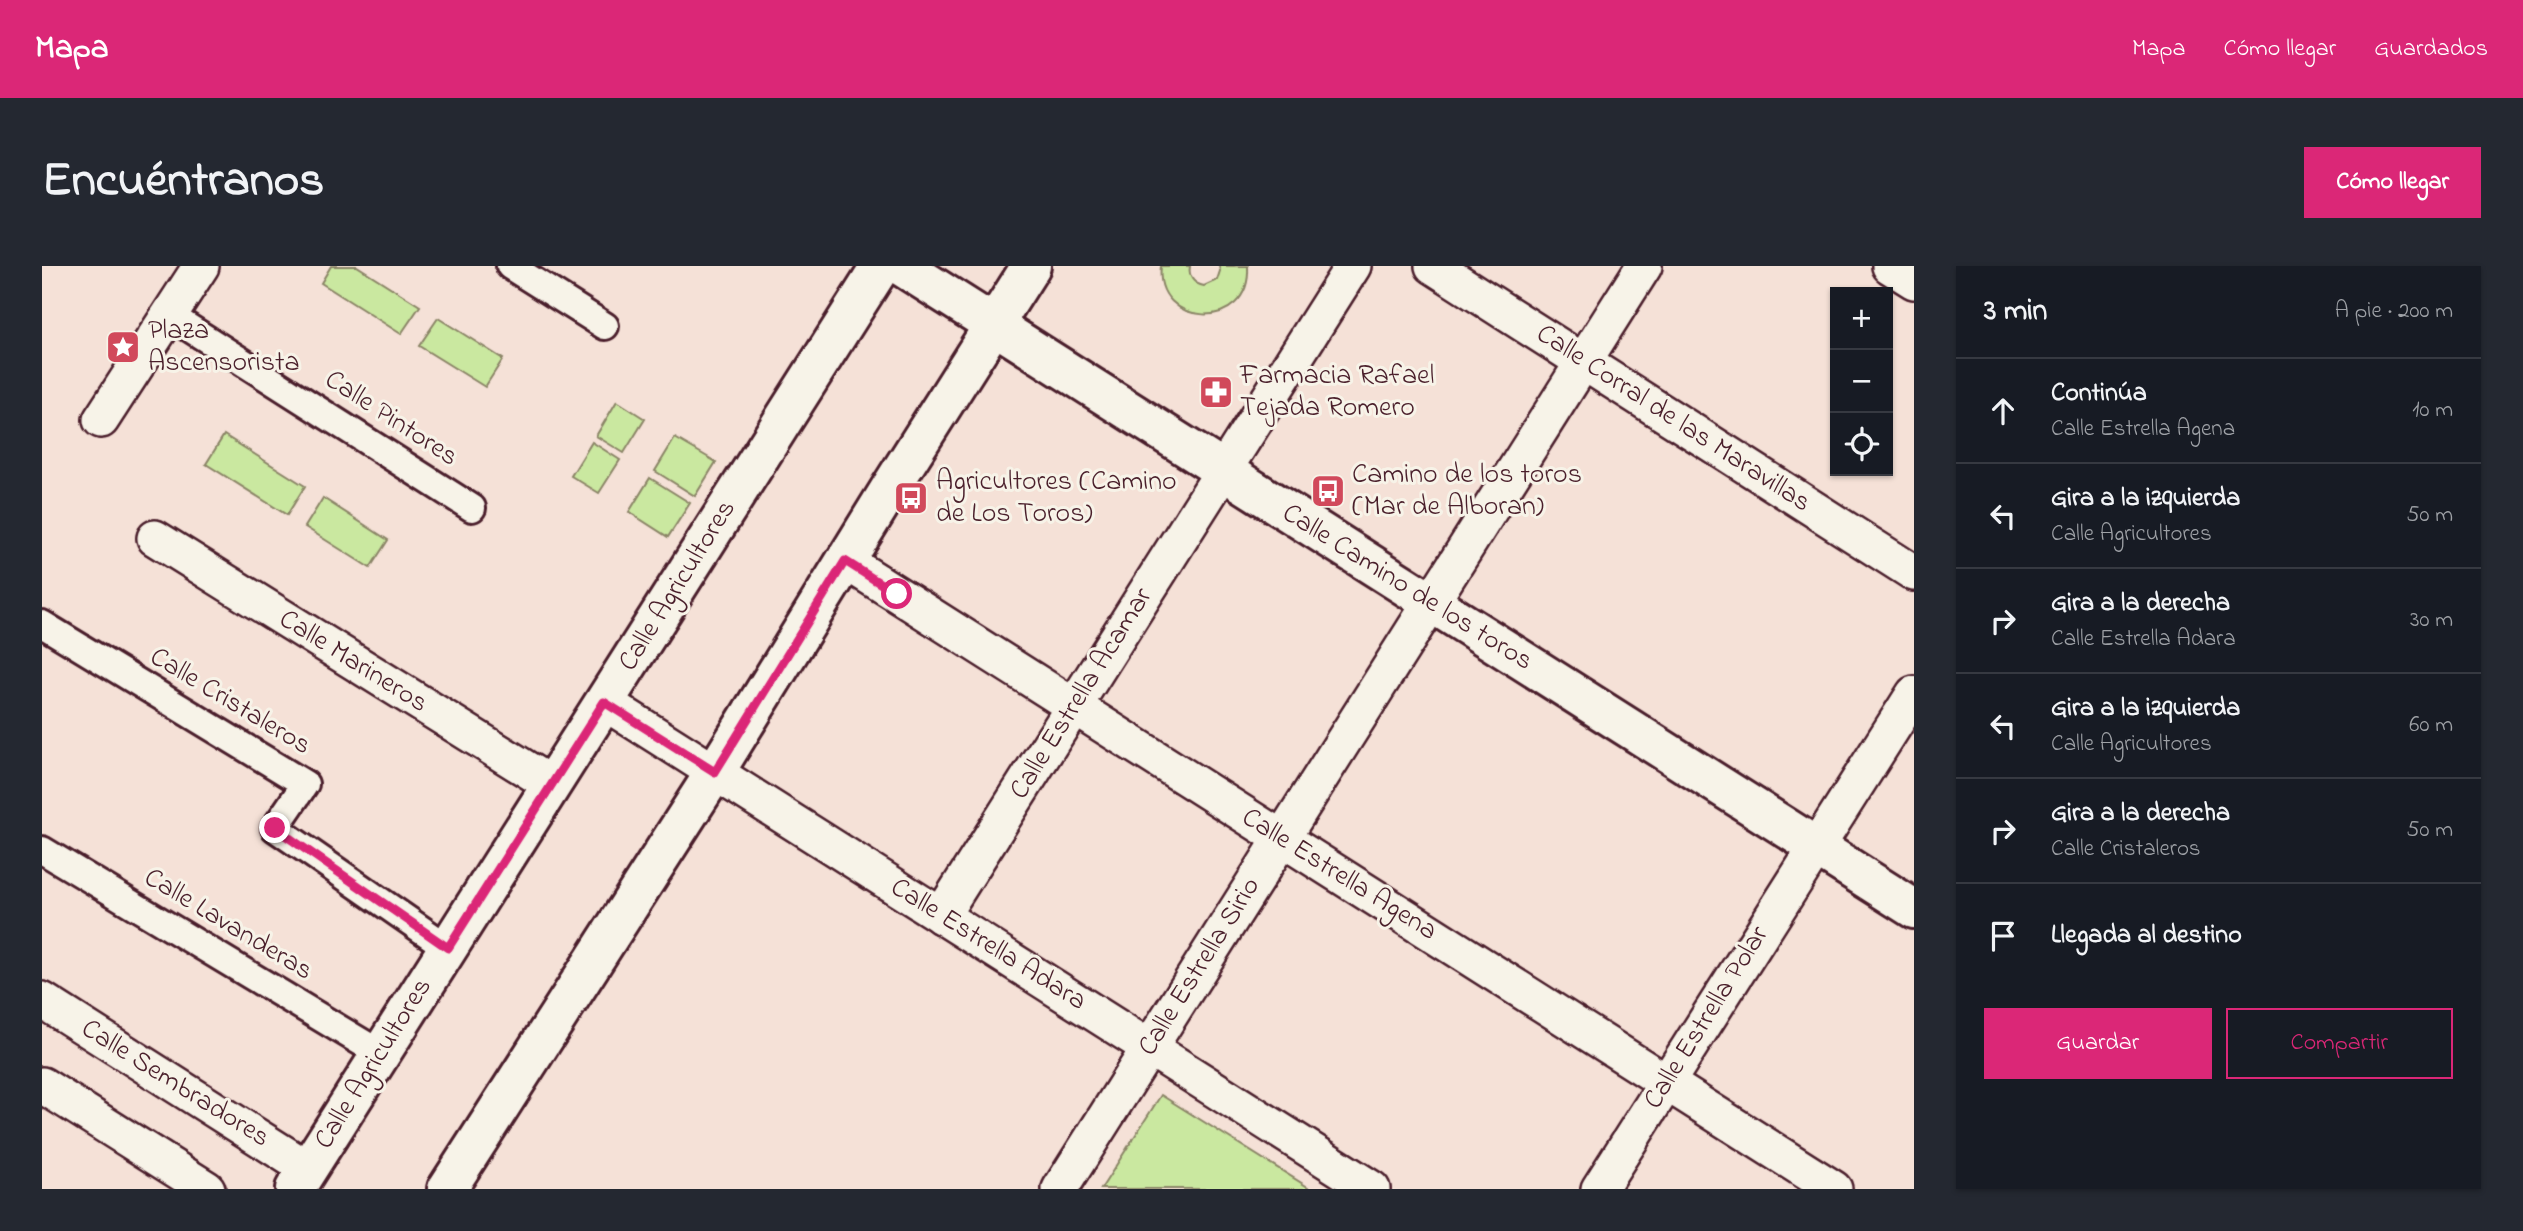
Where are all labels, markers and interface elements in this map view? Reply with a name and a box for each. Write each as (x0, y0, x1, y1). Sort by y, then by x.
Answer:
text: Mapa (35, 25, 109, 73)
text: Mapa (2132, 32, 2185, 67)
text: Cómo llegar (2223, 32, 2336, 67)
text: Guardados (2374, 32, 2488, 67)
text: Encuéntranos (42, 146, 324, 218)
button: Cómo llegar (2304, 147, 2481, 218)
map controls (1830, 287, 1893, 476)
button: + (1830, 287, 1893, 350)
text: 3 min (1984, 290, 2047, 334)
text: A pie · 200 m (2335, 295, 2453, 328)
place label: Plaza Ascensorista (148, 311, 300, 384)
street label: Calle Corral de las Maravillas (1527, 315, 1819, 523)
place icon: Plaza Ascensorista (104, 328, 142, 366)
button: − (1830, 350, 1893, 413)
place label: Farmacia Rafael Tejada Romero (1239, 356, 1434, 429)
street label: Calle Pintores (316, 360, 466, 478)
pharmacy icon: Farmacia Rafael Tejada Romero (1197, 373, 1235, 411)
text: Continúa (2051, 375, 2147, 413)
icon: ahead (1984, 392, 2022, 430)
text: 10 m (2412, 394, 2453, 427)
button: locate (1830, 413, 1893, 476)
text: Calle Estrella Agena (2051, 413, 2235, 446)
place label: Camino de los toros (Mar de Alboran) (1352, 455, 1582, 528)
place label: Agricultores (Camino de Los Toros) (936, 462, 1177, 535)
bus stop icon: Camino de los toros (Mar de Alboran) (1309, 472, 1347, 510)
bus stop icon: Agricultores (Camino de Los Toros) (892, 479, 930, 517)
text: Gira a la izquierda (2051, 480, 2240, 518)
street label: Calle Agricultores (609, 492, 747, 680)
street label: Calle Camino de los toros (1273, 494, 1541, 682)
icon: left (1984, 497, 2022, 535)
text: 50 m (2406, 499, 2453, 532)
text: Calle Agricultores (2051, 518, 2212, 551)
route start (881, 578, 912, 609)
street label: Calle Estrella Acamar (1000, 580, 1164, 808)
text: Gira a la derecha (2051, 585, 2230, 623)
street label: Calle Marineros (270, 600, 436, 724)
icon: right (1984, 602, 2022, 640)
text: 30 m (2410, 604, 2453, 637)
text: Calle Estrella Adara (2051, 623, 2236, 656)
street label: Calle Cristaleros (141, 638, 319, 766)
text: Gira a la izquierda (2051, 690, 2240, 728)
icon: left (1984, 707, 2022, 745)
text: 60 m (2409, 709, 2453, 742)
text: Calle Agricultores (2051, 728, 2212, 761)
text: Gira a la derecha (2051, 795, 2230, 833)
street label: Calle Estrella Agena (1233, 798, 1445, 952)
route end (259, 812, 290, 843)
icon: right (1984, 812, 2022, 850)
text: 50 m (2406, 814, 2453, 847)
text: Calle Cristaleros (2051, 833, 2201, 866)
street label: Calle Lavanderas (136, 858, 320, 992)
street label: Calle Estrella Adara (882, 868, 1094, 1022)
street label: Calle Estrella Sirio (1129, 870, 1271, 1064)
icon: arrive (1984, 917, 2022, 955)
text: Llegada al destino (2051, 917, 2242, 955)
street label: Calle Estrella Polar (1634, 918, 1780, 1118)
street label: Calle Agricultores (305, 970, 443, 1158)
button: Guardar (1984, 1008, 2212, 1079)
button: Compartir (2226, 1008, 2453, 1079)
street label: Calle Sembradores (73, 1009, 277, 1159)

